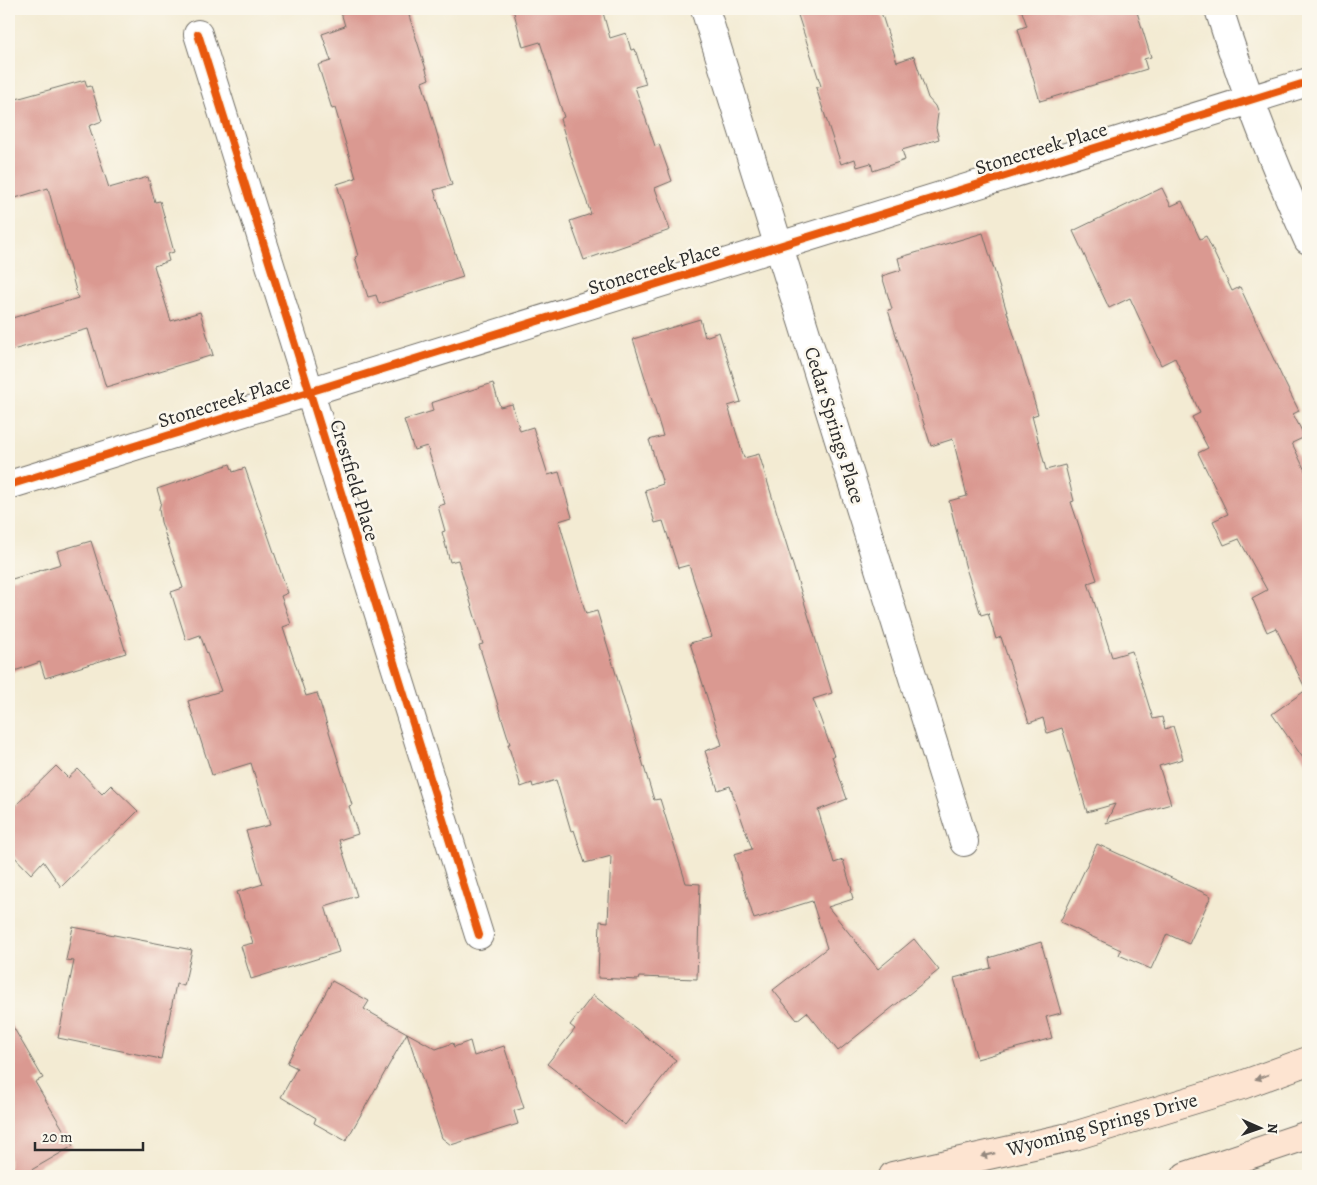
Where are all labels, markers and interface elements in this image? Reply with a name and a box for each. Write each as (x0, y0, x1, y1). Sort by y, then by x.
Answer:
street label: Stonecreek Place (972, 116, 1111, 181)
street label: Stonecreek Place (585, 236, 724, 301)
street label: Cedar Springs Place (798, 343, 871, 507)
street label: Stonecreek Place (155, 369, 294, 434)
street label: Crestfield Place (323, 416, 386, 544)
one-way arrow (1255, 1074, 1270, 1081)
street label: Wyoming Springs Drive (1003, 1086, 1200, 1163)
north arrow (1234, 1102, 1284, 1152)
scale bar (35, 1120, 142, 1152)
text: N (1263, 1123, 1282, 1134)
text: 20 m (42, 1127, 73, 1147)
one-way arrow (981, 1151, 996, 1159)

